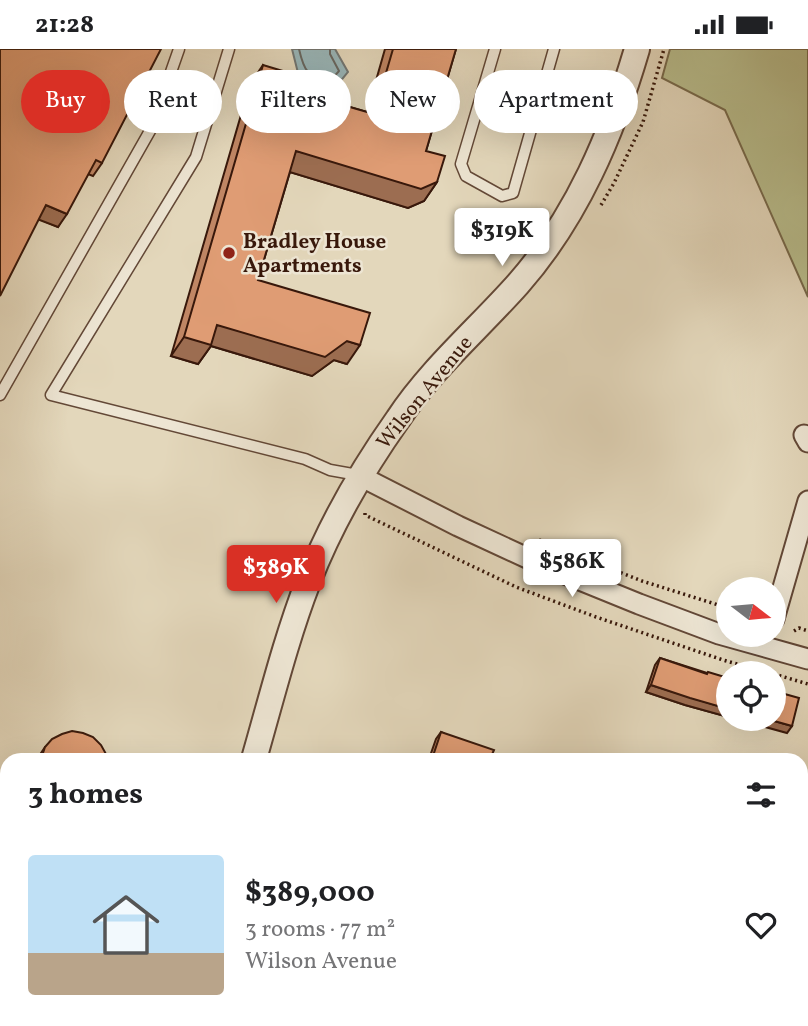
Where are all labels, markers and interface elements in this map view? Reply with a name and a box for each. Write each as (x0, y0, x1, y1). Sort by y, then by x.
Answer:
text: 21:28 (35, 7, 94, 43)
chip: Buy (21, 70, 110, 133)
chip: Rent (124, 70, 222, 133)
chip: Filters (236, 70, 351, 133)
chip: New (365, 70, 460, 133)
chip: Apartment (474, 70, 638, 133)
pin: $319K (453, 209, 551, 268)
text: $319K (470, 215, 534, 247)
place label: Bradley House Apartments (243, 228, 386, 281)
marker: Bradley House Apartments (221, 245, 237, 261)
street label: Wilson Avenue (370, 330, 480, 456)
pin: $586K (523, 539, 621, 599)
pin: $389K (227, 545, 325, 605)
text: $586K (539, 546, 605, 578)
text: $389K (243, 552, 309, 584)
north arrow (716, 577, 786, 647)
map controls (716, 577, 786, 731)
button: locate (716, 661, 786, 731)
text: 3 homes (28, 774, 143, 816)
icon: filters (742, 776, 780, 814)
text: $389,000 (245, 872, 375, 914)
icon: home (84, 883, 168, 967)
icon: heart (742, 906, 780, 944)
text: 3 rooms · 77 m² (245, 914, 395, 946)
text: Wilson Avenue (245, 946, 397, 978)

